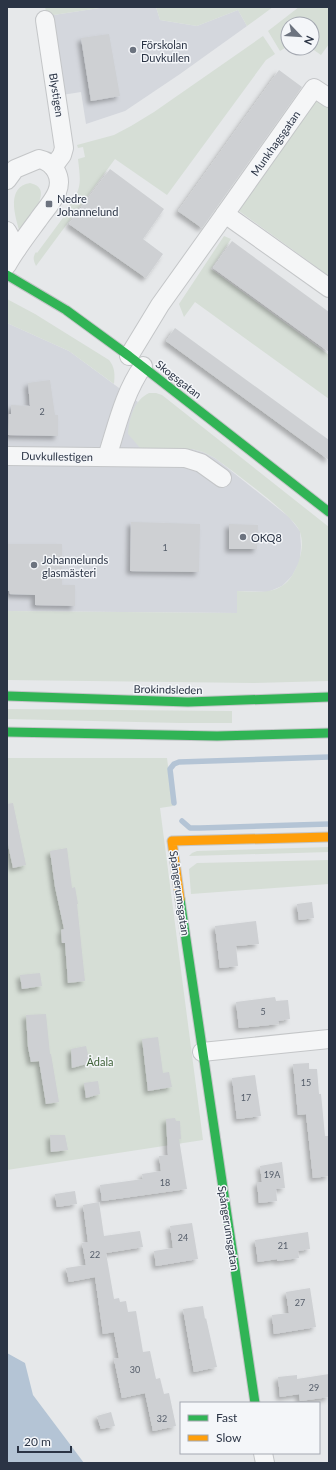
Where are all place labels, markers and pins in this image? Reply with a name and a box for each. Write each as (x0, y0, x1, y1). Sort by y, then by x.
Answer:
place label: Förskolan Duvkullen (141, 38, 190, 64)
marker: Förskolan Duvkullen (128, 45, 138, 55)
place label: Nedre Johannelund (57, 192, 118, 218)
marker: Nedre Johannelund (44, 199, 54, 209)
place label: OKQ8 (251, 531, 282, 544)
marker: OKQ8 (238, 532, 248, 542)
place label: Johannelunds glasmästeri (42, 553, 108, 579)
marker: Johannelunds glasmästeri (29, 560, 39, 570)

